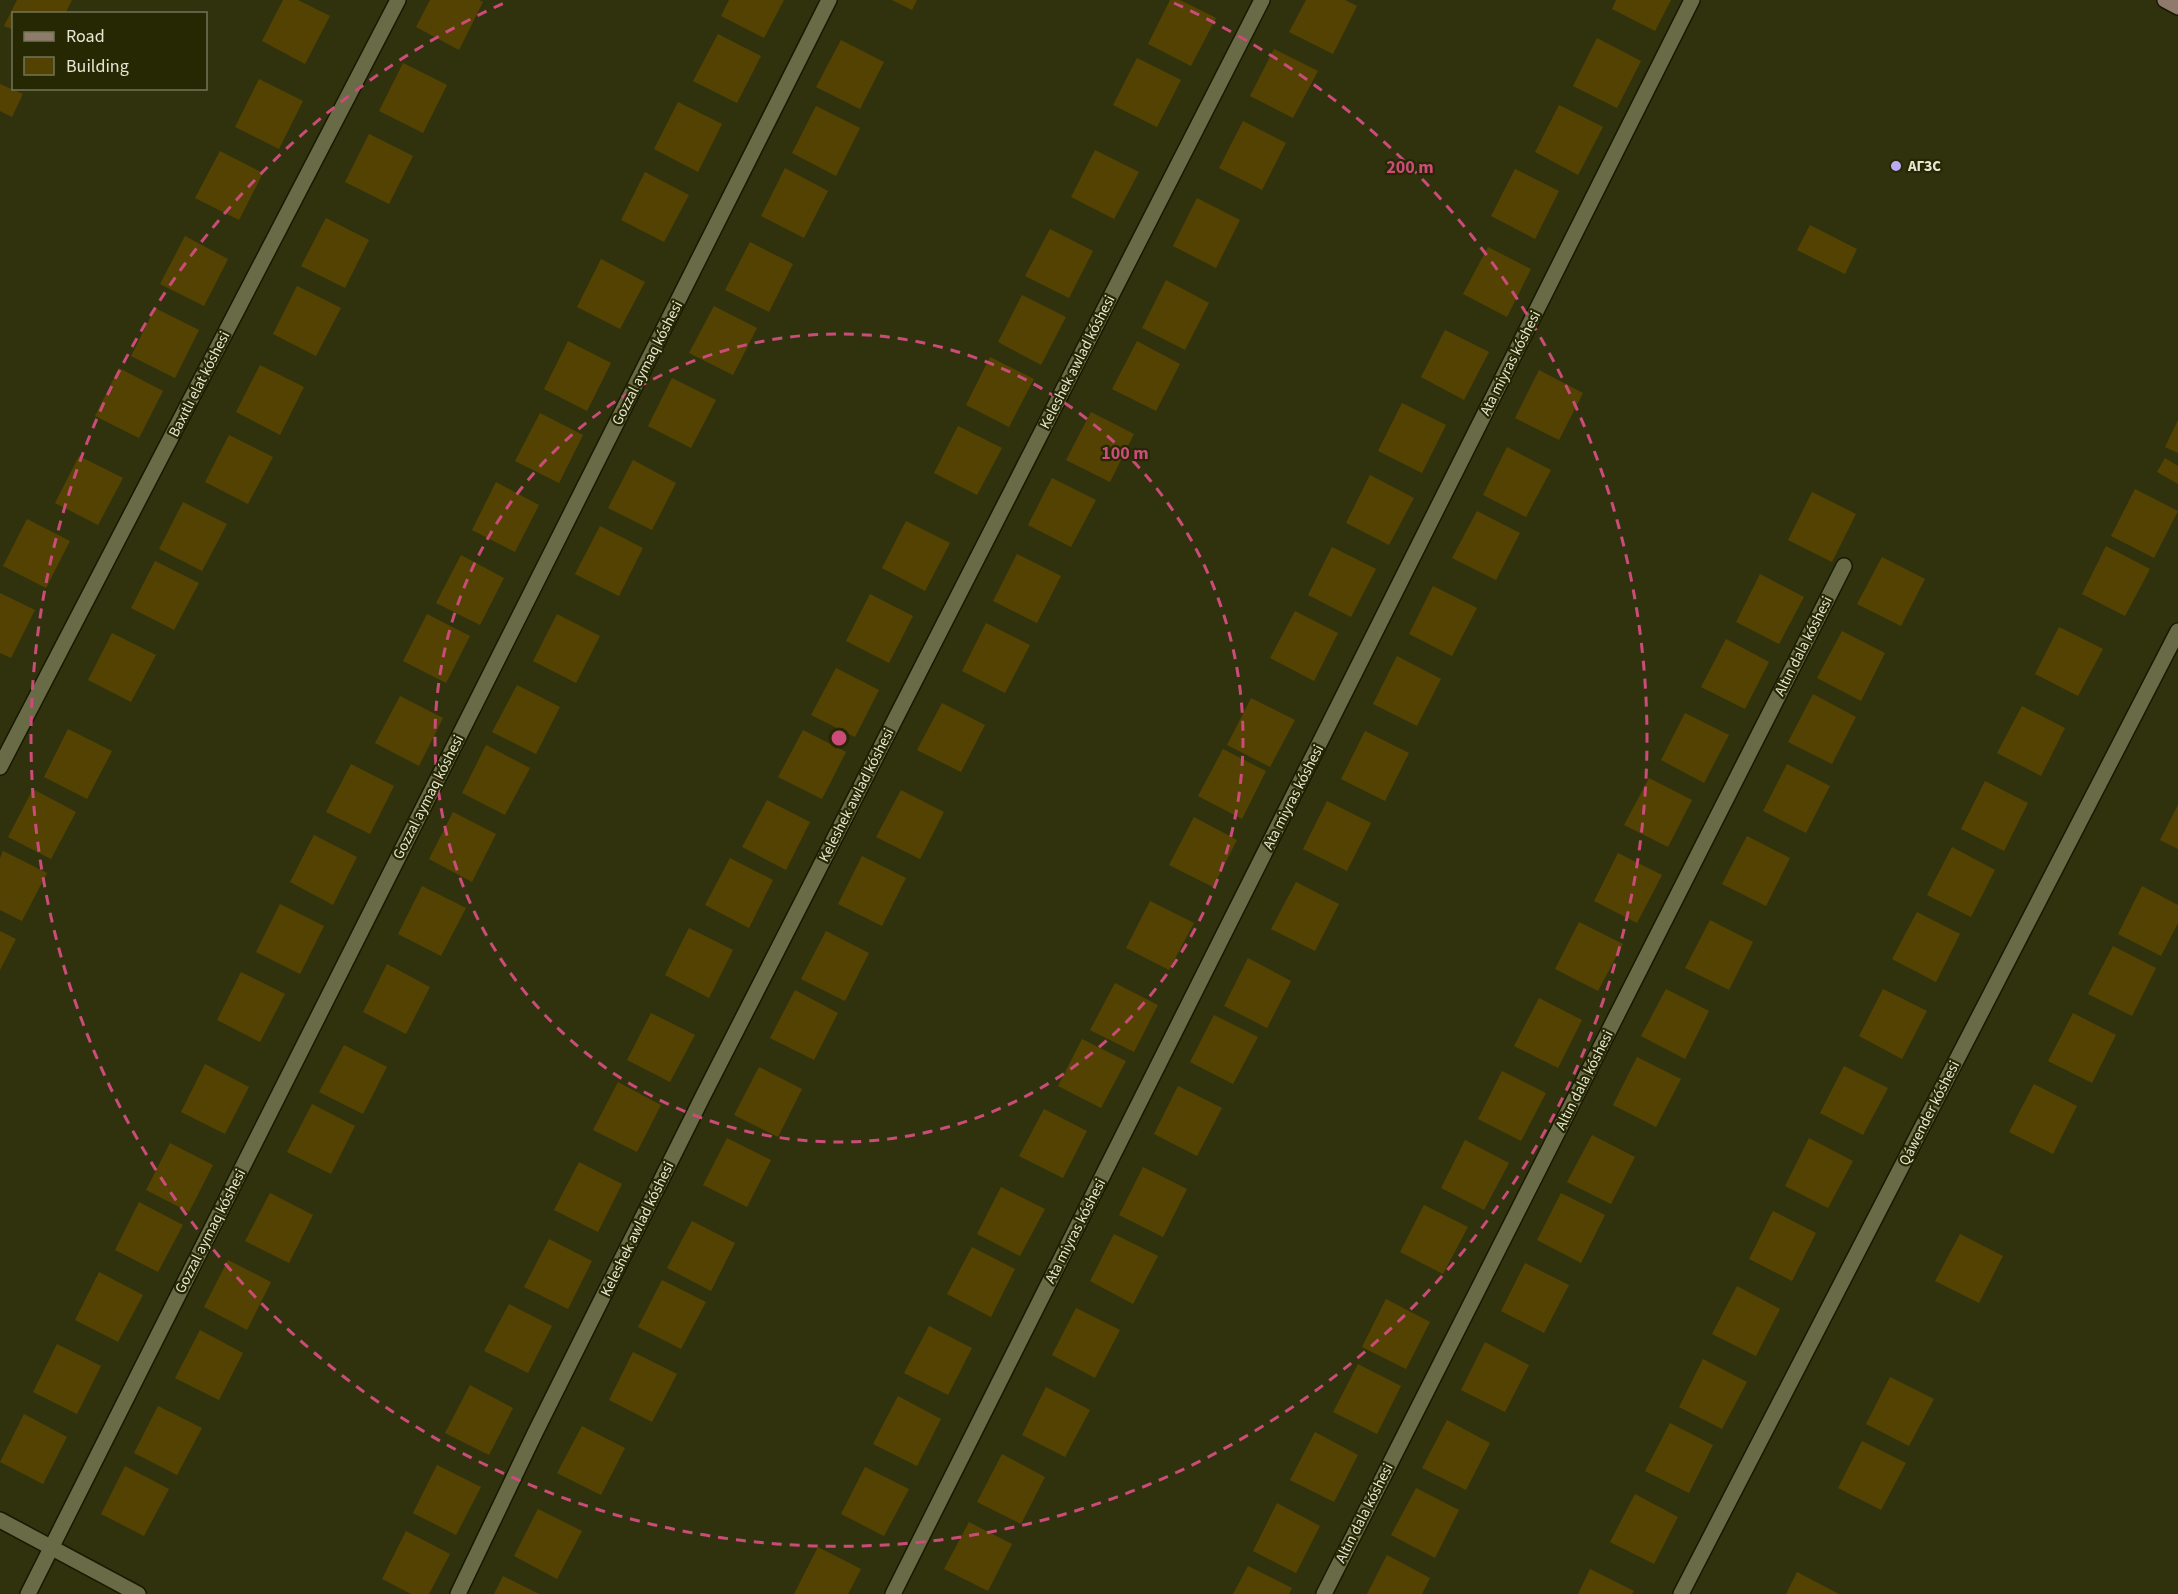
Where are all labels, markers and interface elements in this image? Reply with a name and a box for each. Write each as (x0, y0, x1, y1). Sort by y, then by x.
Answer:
legend (12, 12, 207, 90)
text: Road (66, 24, 105, 49)
text: Building (66, 54, 129, 79)
text: 200 m (1386, 155, 1434, 180)
place label: АГЗС (1907, 156, 1941, 177)
marker: АГЗС (1889, 159, 1903, 173)
street label: Keleshek awlad kóshesi (1035, 292, 1120, 433)
street label: Gozzal aymaq kóshesi (607, 297, 688, 429)
street label: Ata miyras kóshesi (1475, 307, 1546, 419)
street label: Baxıtlı elat kóshesi (164, 328, 235, 441)
text: 100 m (1101, 441, 1149, 466)
street label: Altın dala kóshesi (1769, 593, 1838, 700)
street label: Keleshek awlad kóshesi (814, 725, 899, 866)
centre of rings (829, 728, 849, 748)
street label: Gozzal aymaq kóshesi (388, 731, 469, 863)
street label: Ata miyras kóshesi (1258, 741, 1329, 853)
street label: Altın dala kóshesi (1550, 1027, 1619, 1134)
street label: Qáwender kóshesi (1894, 1057, 1965, 1169)
street label: Keleshek awlad kóshesi (596, 1158, 679, 1300)
street label: Gozzal aymaq kóshesi (170, 1165, 251, 1297)
street label: Ata miyras kóshesi (1040, 1175, 1111, 1287)
street label: Altın dala kóshesi (1330, 1460, 1399, 1567)

